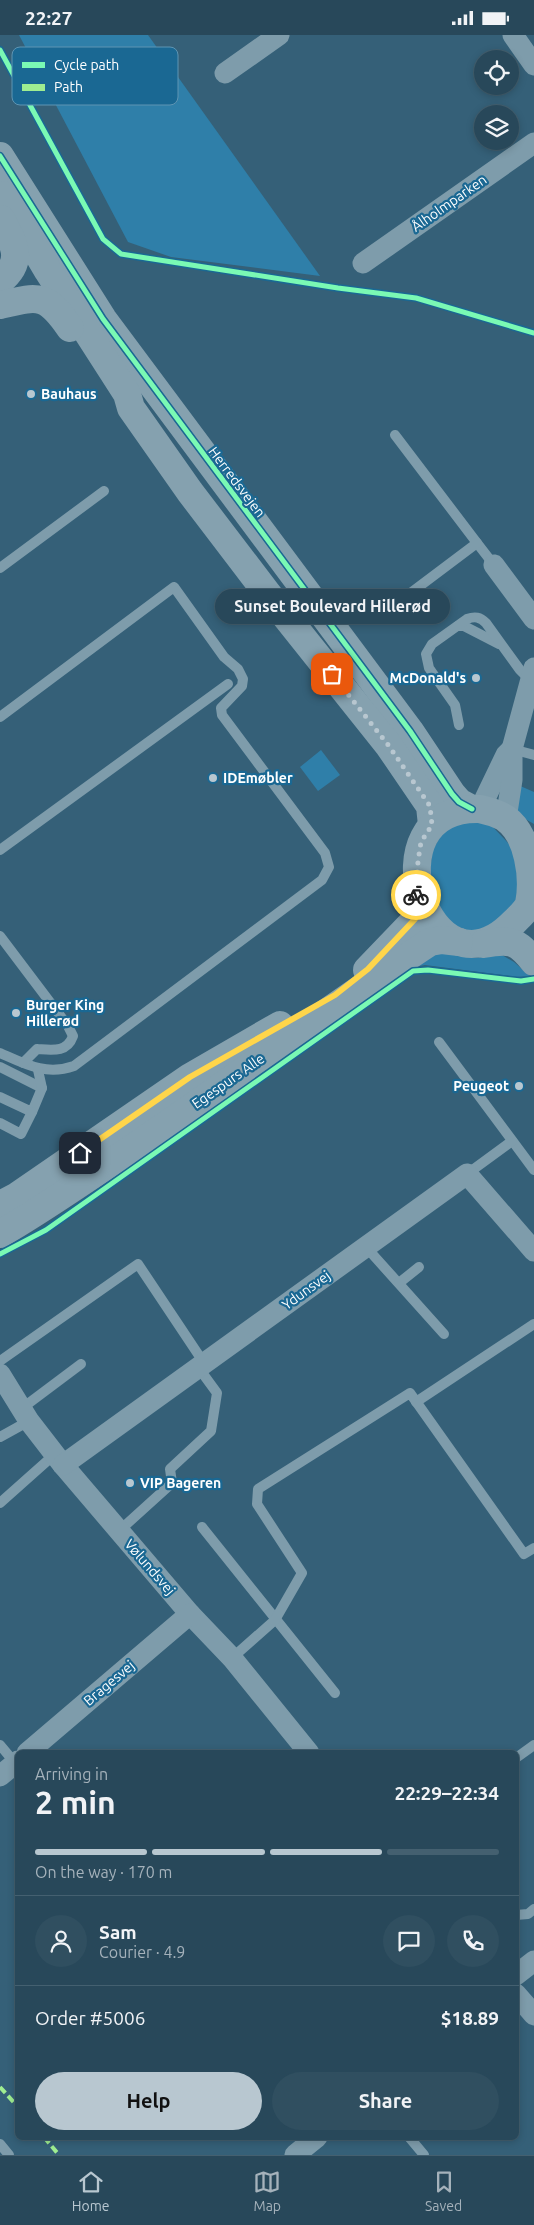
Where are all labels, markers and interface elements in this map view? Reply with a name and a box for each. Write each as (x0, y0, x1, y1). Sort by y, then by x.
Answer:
text: 22:27 (25, 7, 73, 29)
legend (12, 47, 178, 105)
map controls (474, 50, 519, 150)
button: locate (474, 50, 519, 95)
text: Cycle path (54, 57, 119, 73)
text: Path (54, 79, 83, 95)
button: layers (474, 105, 519, 150)
street label: Ålholmparken (408, 171, 490, 235)
place label: Bauhaus (41, 386, 97, 402)
marker: Bauhaus (25, 388, 37, 400)
street label: Herredsvejen (205, 444, 269, 520)
callout: Sunset Boulevard Hillerød (215, 589, 450, 624)
text: Sunset Boulevard Hillerød (234, 597, 431, 615)
pin (311, 653, 353, 695)
icon: bag (318, 660, 346, 688)
place label: McDonald's (390, 670, 466, 686)
marker: McDonald's (470, 672, 482, 684)
place label: IDEmøbler (223, 770, 293, 786)
marker: IDEmøbler (207, 772, 219, 784)
courier (391, 870, 441, 920)
icon: bike (402, 881, 430, 909)
place label: Burger King Hillerød (26, 997, 104, 1029)
marker: Burger King Hillerød (10, 1007, 22, 1019)
street label: Egespurs Alle (189, 1050, 267, 1112)
place label: Peugeot (453, 1078, 509, 1094)
marker: Peugeot (513, 1080, 525, 1092)
pin (59, 1132, 101, 1174)
icon: home (66, 1139, 94, 1167)
street label: Ydunsvej (279, 1267, 333, 1313)
place label: VIP Bageren (140, 1475, 221, 1491)
marker: VIP Bageren (124, 1477, 136, 1489)
street label: Vølundsvej (122, 1536, 178, 1598)
street label: Bragesvej (80, 1657, 138, 1709)
text: Arriving in (35, 1765, 108, 1783)
text: 22:29–22:34 (394, 1782, 499, 1804)
text: 2 min (35, 1784, 116, 1820)
text: On the way · 170 m (35, 1863, 172, 1881)
button: person (35, 1915, 87, 1967)
button: chat (383, 1915, 435, 1967)
button: phone (447, 1915, 499, 1967)
text: Sam (99, 1921, 137, 1943)
text: Courier · 4.9 (99, 1943, 185, 1961)
text: Order #5006 (35, 2007, 145, 2029)
text: $18.89 (441, 2007, 499, 2029)
button: Help (35, 2072, 262, 2130)
button: Share (272, 2072, 499, 2130)
tab: Home (72, 2168, 110, 2214)
tab: Map (253, 2168, 281, 2214)
tab: Saved (425, 2168, 462, 2214)

